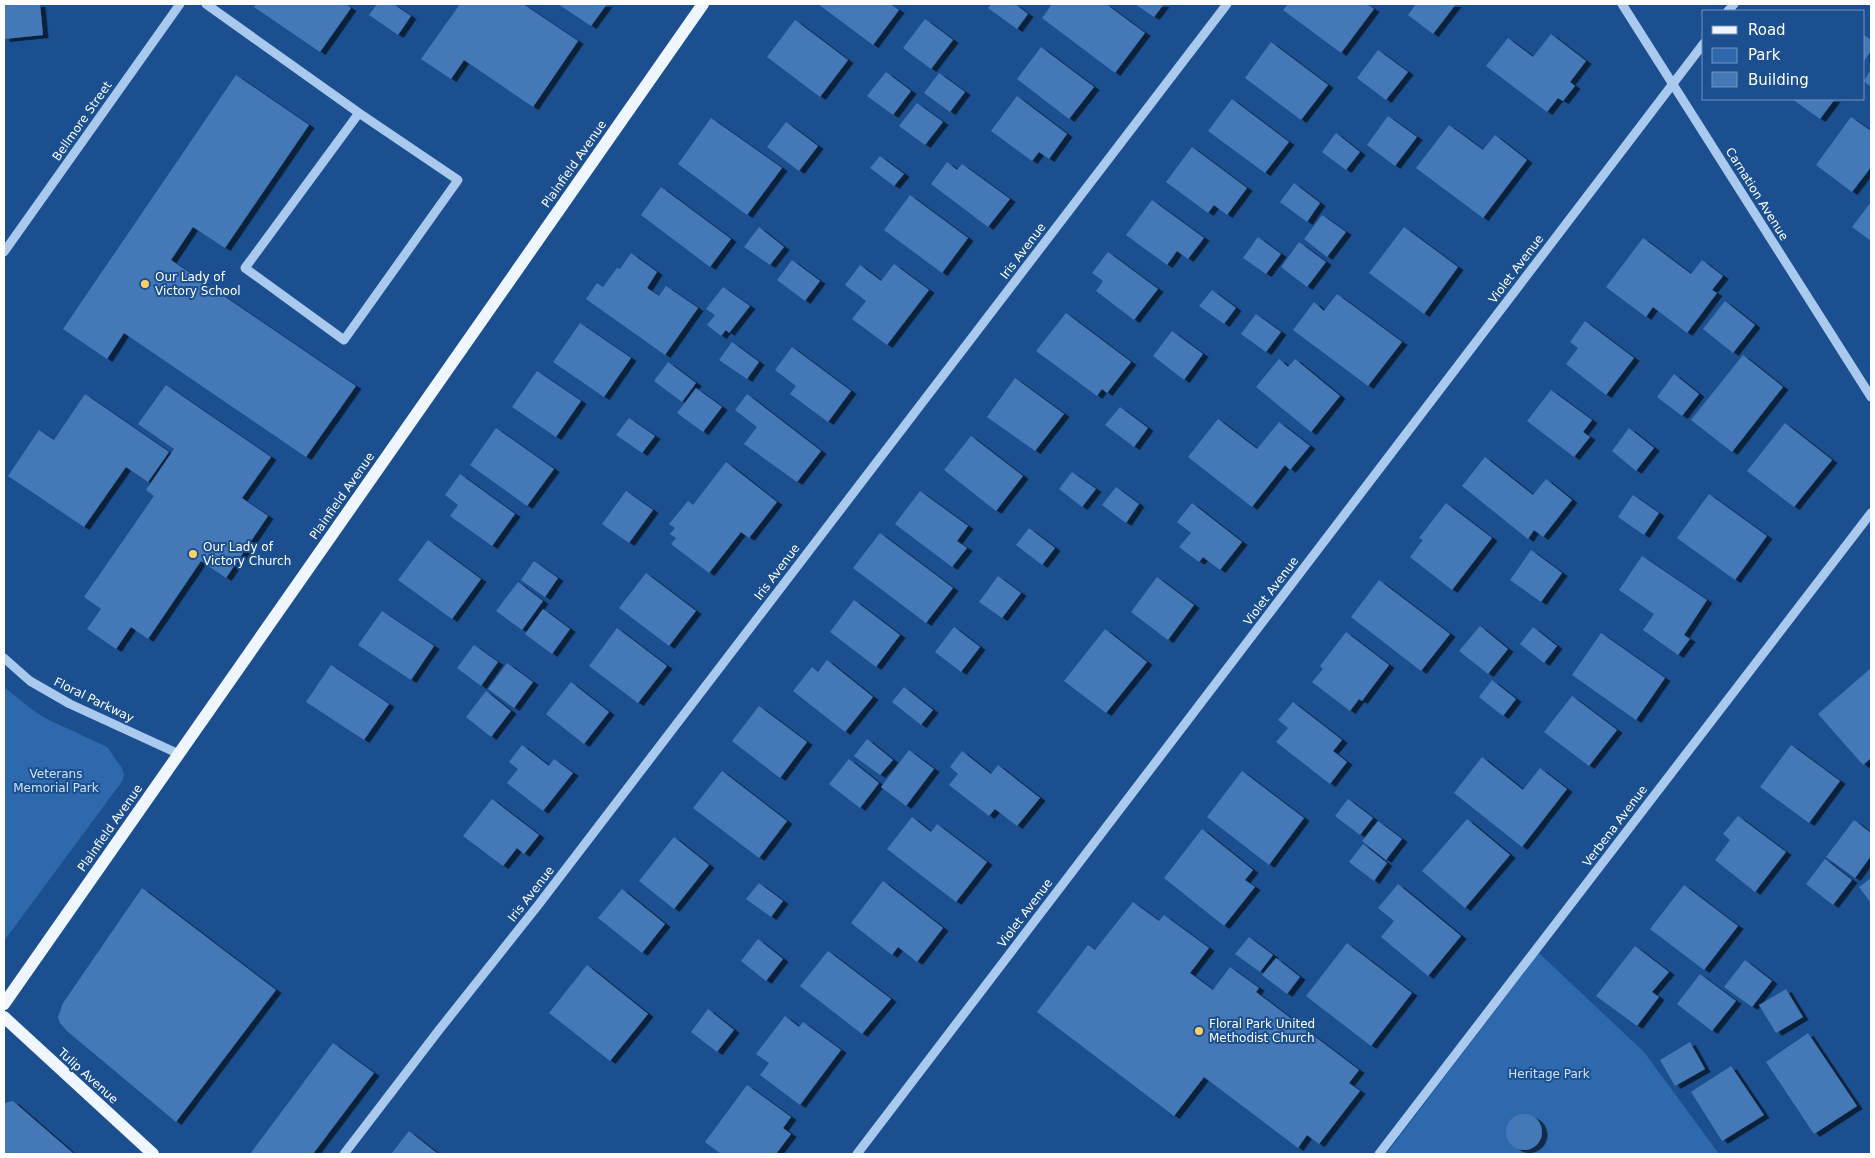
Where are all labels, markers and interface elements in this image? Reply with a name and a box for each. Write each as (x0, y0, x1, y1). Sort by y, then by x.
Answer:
legend (1702, 10, 1865, 100)
text: Road (1748, 21, 1786, 39)
text: Park (1748, 46, 1781, 64)
text: Building (1748, 71, 1809, 89)
street label: Bellmore Street (49, 78, 115, 163)
street label: Plainfield Avenue (539, 118, 609, 210)
street label: Carnation Avenue (1723, 145, 1791, 243)
street label: Iris Avenue (997, 220, 1049, 282)
street label: Violet Avenue (1486, 232, 1546, 306)
place label: Our Lady of Victory School (155, 270, 241, 298)
marker: Our Lady of Victory School (139, 278, 151, 290)
street label: Plainfield Avenue (307, 450, 377, 542)
place label: Our Lady of Victory Church (203, 540, 291, 568)
street label: Iris Avenue (751, 541, 803, 603)
marker: Our Lady of Victory Church (187, 548, 199, 560)
street label: Violet Avenue (1241, 554, 1301, 628)
street label: Floral Parkway (52, 675, 136, 725)
park label: Veterans Memorial Park (13, 767, 99, 795)
street label: Plainfield Avenue (75, 782, 145, 874)
street label: Verbena Avenue (1580, 783, 1650, 869)
street label: Iris Avenue (505, 864, 557, 924)
street label: Violet Avenue (995, 876, 1055, 950)
place label: Floral Park United Methodist Church (1209, 1017, 1315, 1045)
marker: Floral Park United Methodist Church (1193, 1025, 1205, 1037)
street label: Tulip Avenue (54, 1045, 121, 1107)
park label: Heritage Park (1508, 1067, 1590, 1081)

